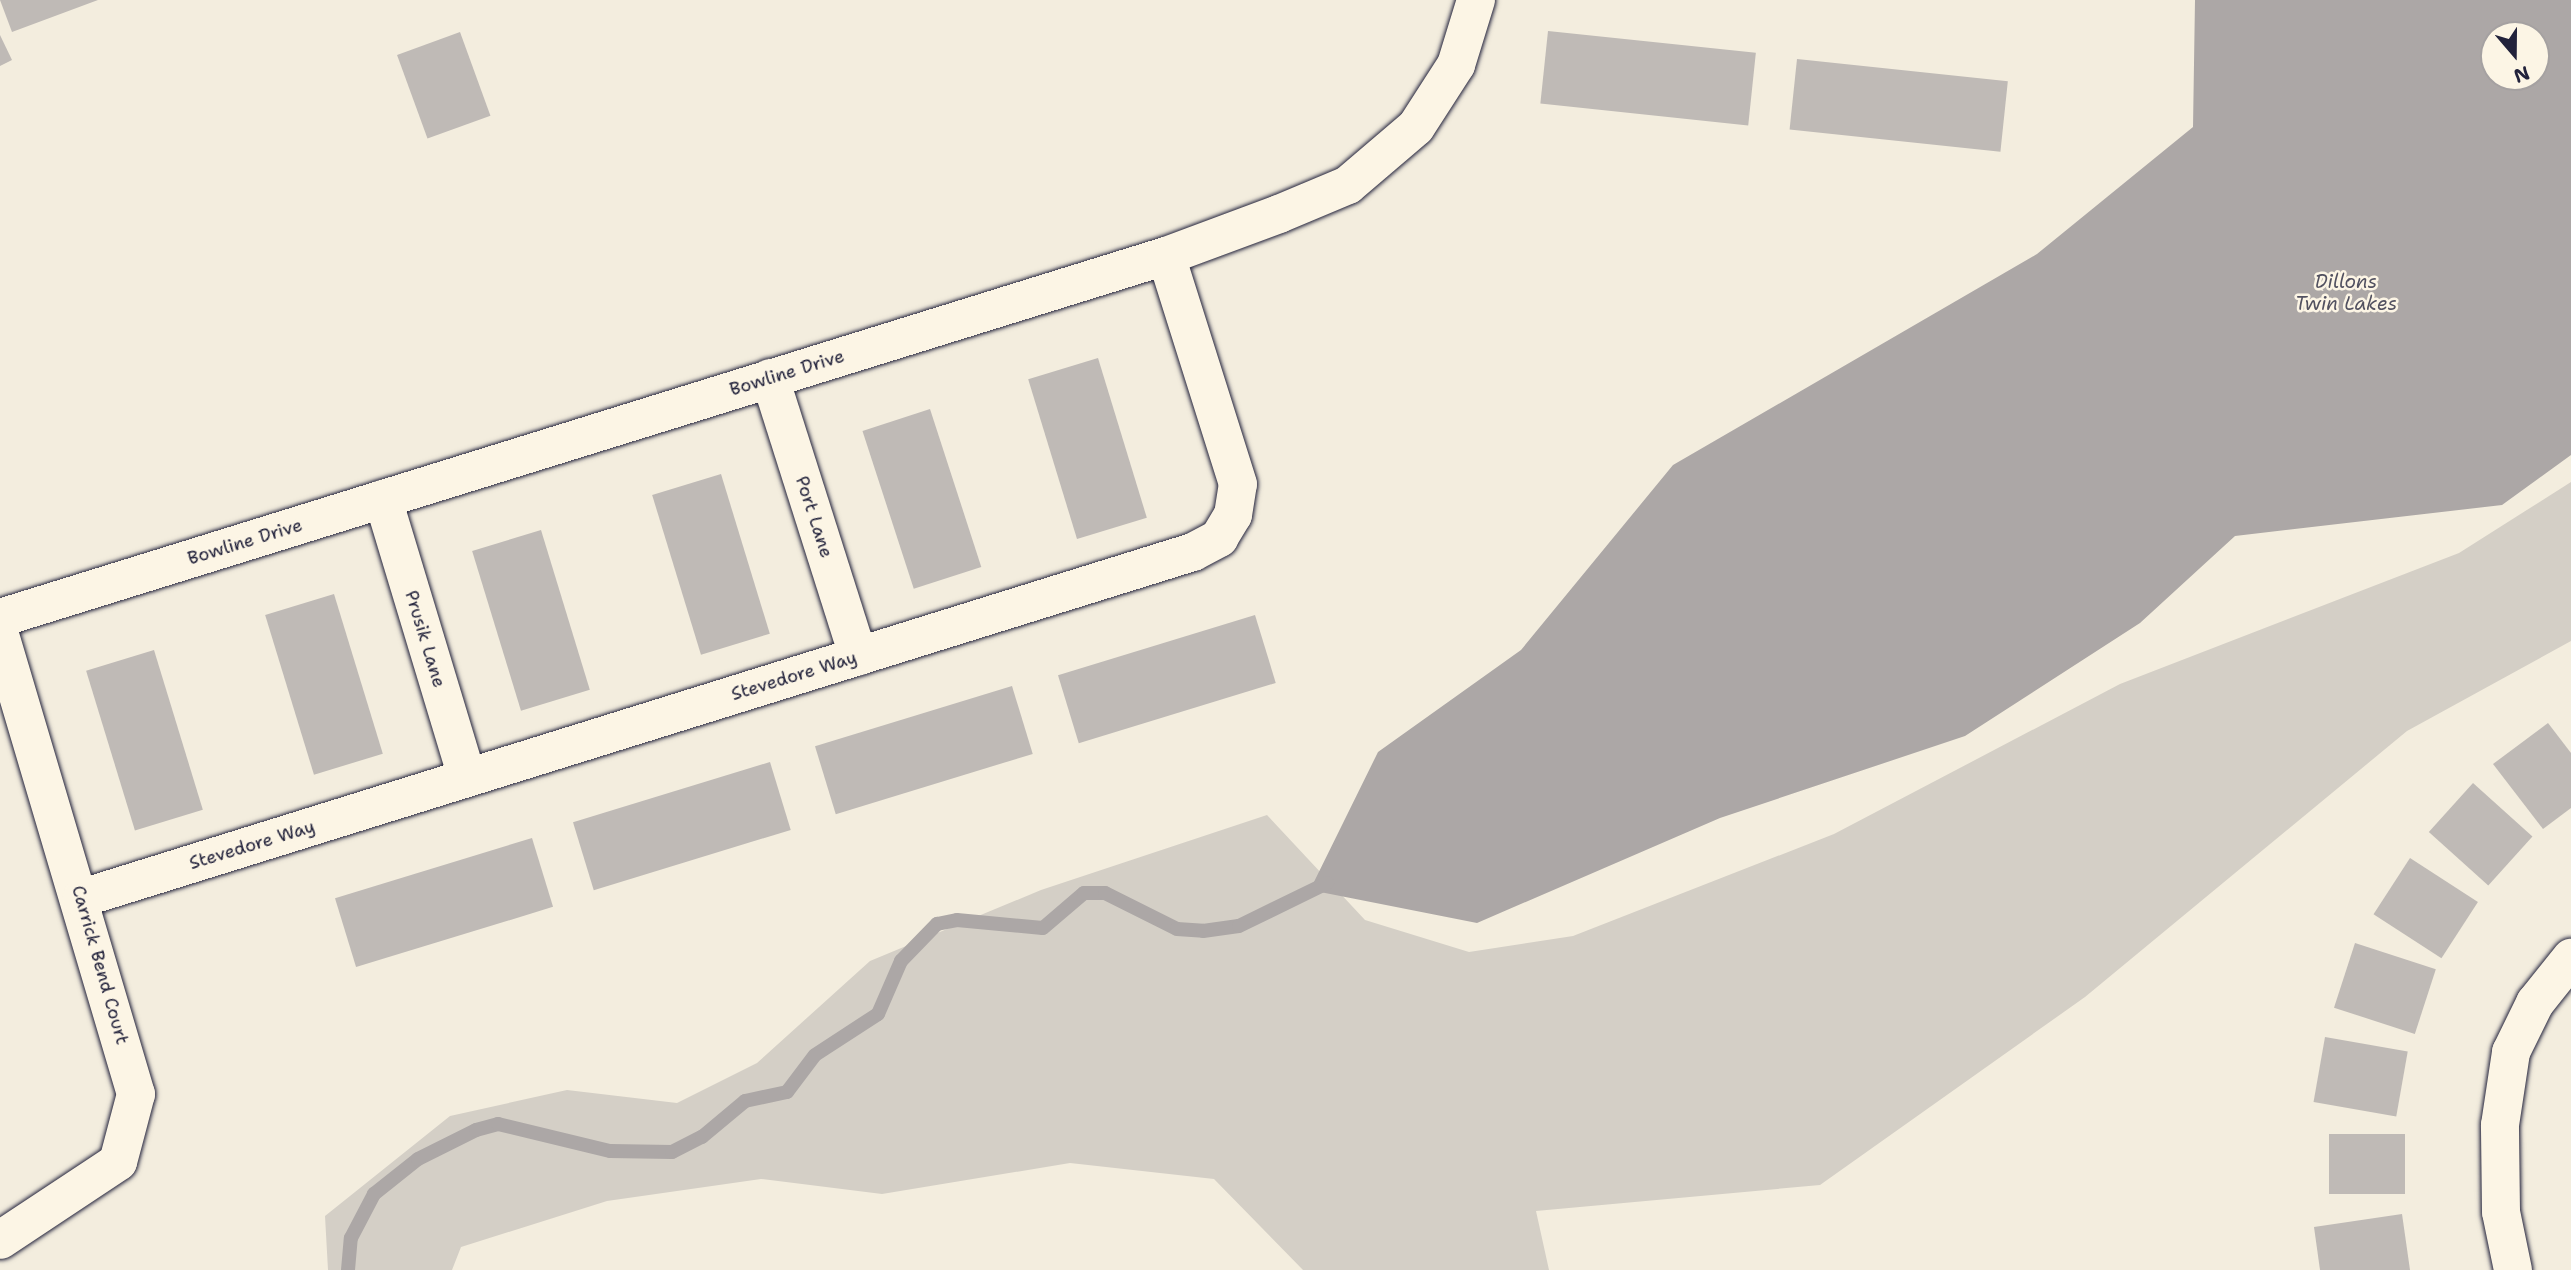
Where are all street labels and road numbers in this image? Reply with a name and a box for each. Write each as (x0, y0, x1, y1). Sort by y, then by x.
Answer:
street label: Bowline Drive (727, 345, 847, 401)
street label: Port Lane (791, 473, 837, 561)
street label: Bowline Drive (185, 514, 305, 570)
street label: Prusik Lane (400, 588, 450, 690)
street label: Stevedore Way (729, 647, 859, 705)
street label: Stevedore Way (187, 816, 317, 874)
street label: Carrick Bend Court (67, 883, 133, 1047)

